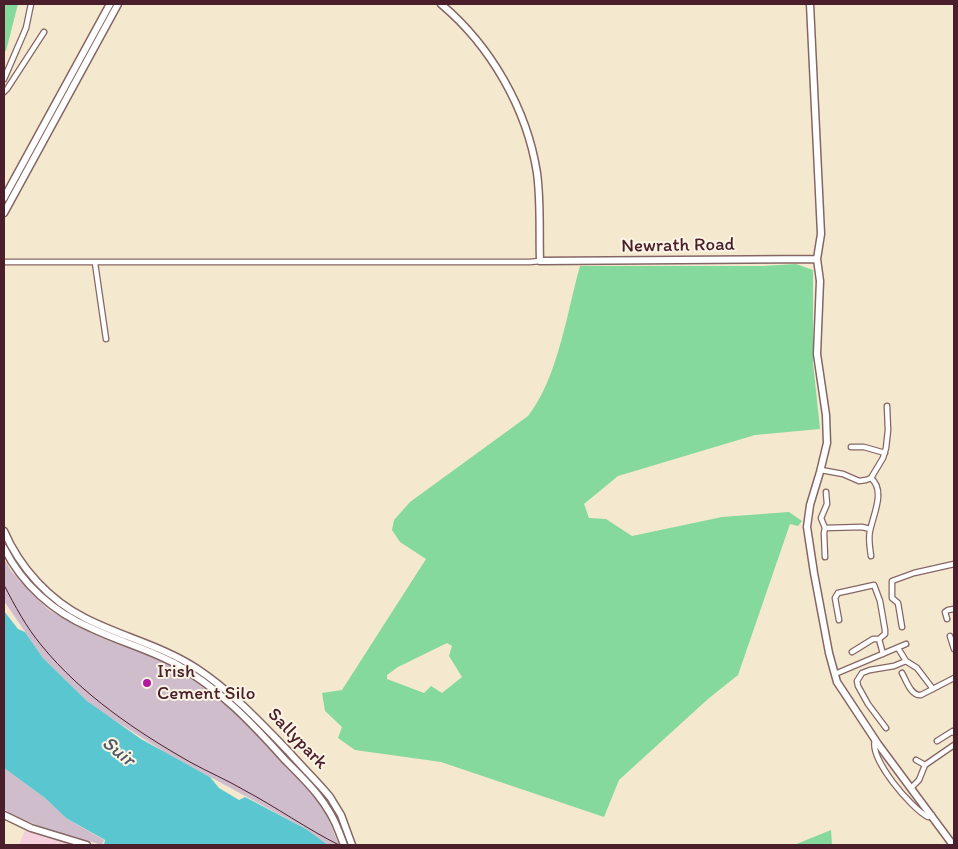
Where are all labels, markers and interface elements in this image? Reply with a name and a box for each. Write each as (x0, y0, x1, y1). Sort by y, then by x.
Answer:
street label: Newrath Road (621, 234, 735, 258)
place label: Irish Cement Silo (157, 661, 255, 705)
marker: Irish Cement Silo (141, 677, 153, 689)
street label: Sallypark (262, 703, 332, 775)
water label: Suir (97, 732, 139, 772)

